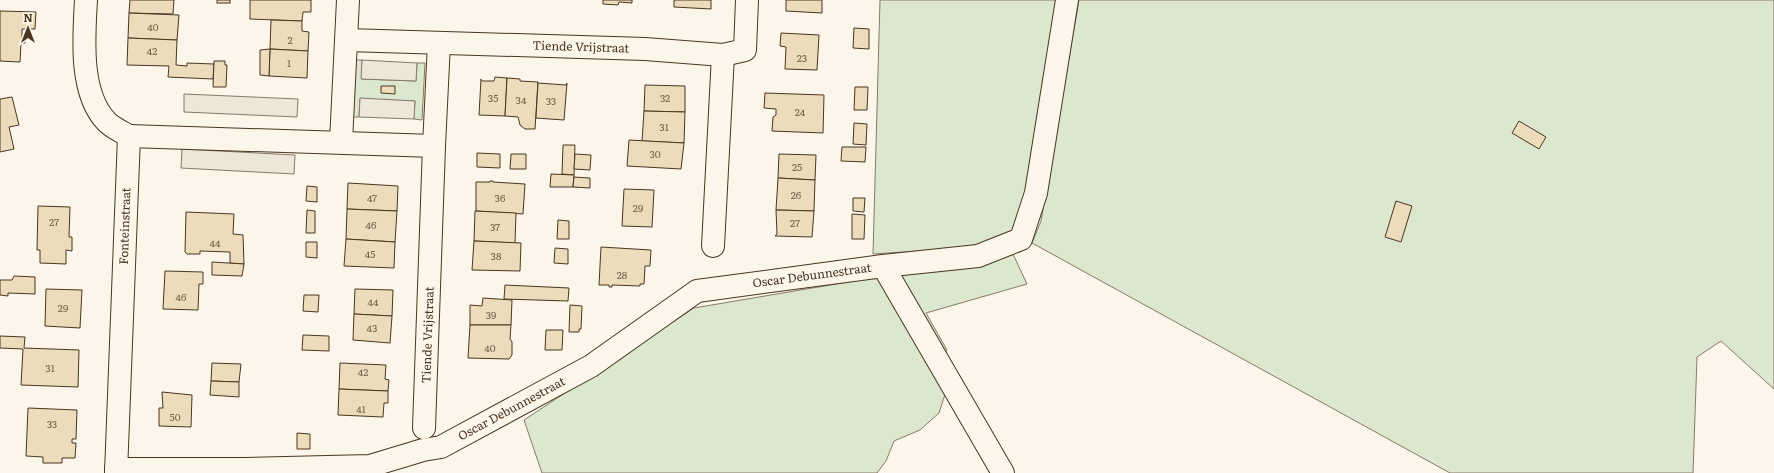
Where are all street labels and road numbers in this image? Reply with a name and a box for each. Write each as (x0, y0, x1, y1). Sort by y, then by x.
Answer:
street label: Tiende Vrijstraat (532, 36, 630, 57)
street label: Fonteinstraat (114, 187, 134, 265)
street label: Oscar Debunnestraat (751, 258, 873, 291)
street label: Tiende Vrijstraat (416, 286, 438, 384)
street label: Oscar Debunnestraat (454, 372, 568, 444)

